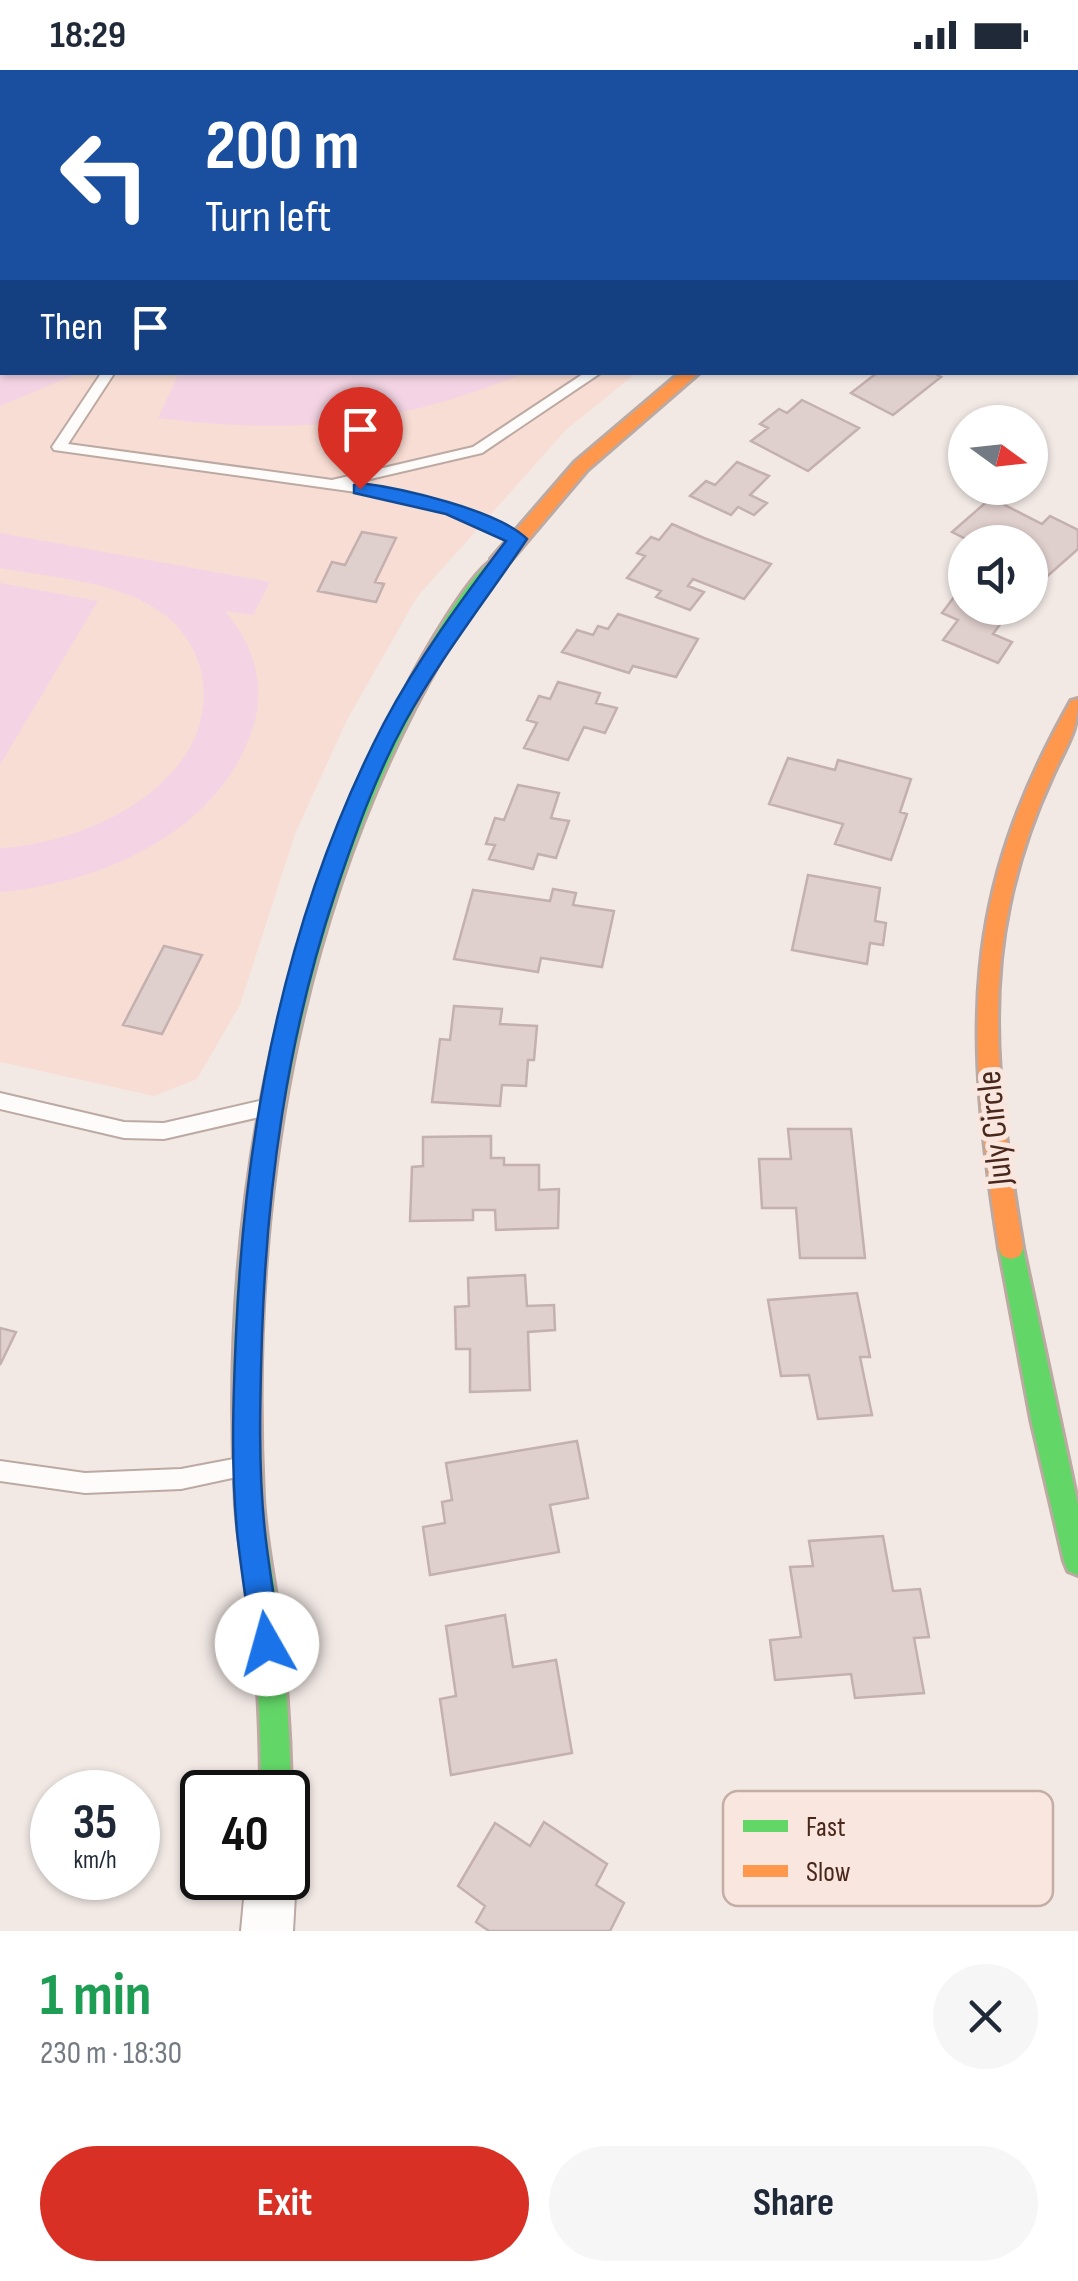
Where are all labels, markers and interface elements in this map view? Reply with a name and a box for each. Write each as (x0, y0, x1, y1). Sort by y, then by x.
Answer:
text: 18:29 (50, 13, 126, 58)
text: 200 m (205, 105, 360, 189)
icon: left (40, 110, 170, 240)
text: Turn left (205, 190, 331, 245)
icon: arrive (123, 300, 178, 355)
text: Then (40, 305, 103, 350)
pin (318, 387, 403, 490)
icon: arrive (333, 402, 388, 457)
north arrow (948, 405, 1048, 505)
map controls (948, 405, 1048, 625)
button: sound (948, 525, 1048, 625)
street label: July Circle (968, 1069, 1022, 1188)
position arrow (215, 1592, 319, 1696)
speed limit sign: 40 (180, 1770, 310, 1900)
legend (723, 1791, 1053, 1906)
text: 35 (73, 1793, 117, 1853)
text: Fast (806, 1811, 845, 1844)
text: km/h (73, 1845, 117, 1876)
text: Slow (806, 1856, 851, 1889)
text: 1 min (40, 1960, 152, 2032)
button: close (933, 1964, 1038, 2069)
text: 230 m · 18:30 (40, 2034, 182, 2073)
button: Exit (40, 2146, 529, 2261)
button: Share (549, 2146, 1038, 2261)

